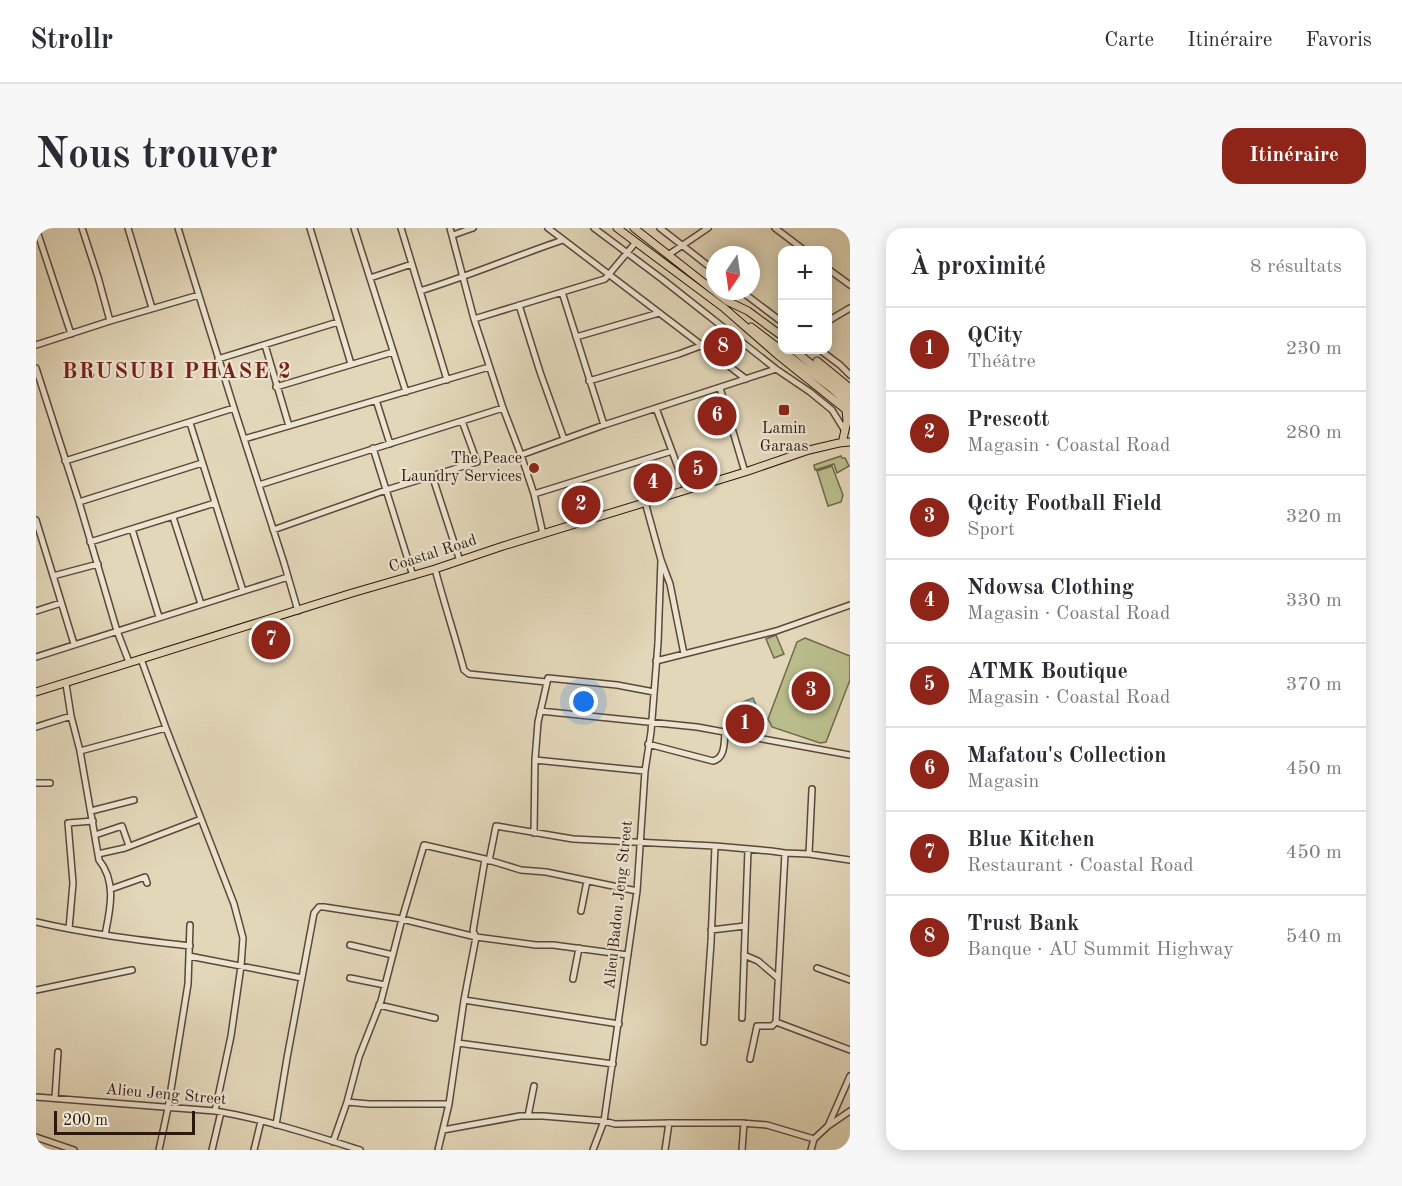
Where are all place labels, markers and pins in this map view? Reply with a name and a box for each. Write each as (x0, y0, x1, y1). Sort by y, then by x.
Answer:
pin: 8 (704, 324, 742, 370)
pin: 6 (698, 394, 736, 438)
marker: Lamin Garaas (777, 403, 791, 417)
place label: Lamin Garaas (760, 421, 808, 455)
pin: 5 (678, 448, 718, 492)
place label: The Peace Laundry Services (400, 451, 522, 485)
pin: 4 (634, 460, 672, 506)
marker: The Peace Laundry Services (527, 461, 541, 475)
pin: 2 (562, 482, 600, 528)
pin: 7 (252, 618, 290, 662)
pin: 3 (792, 668, 830, 714)
pin: 1 (726, 702, 764, 746)

